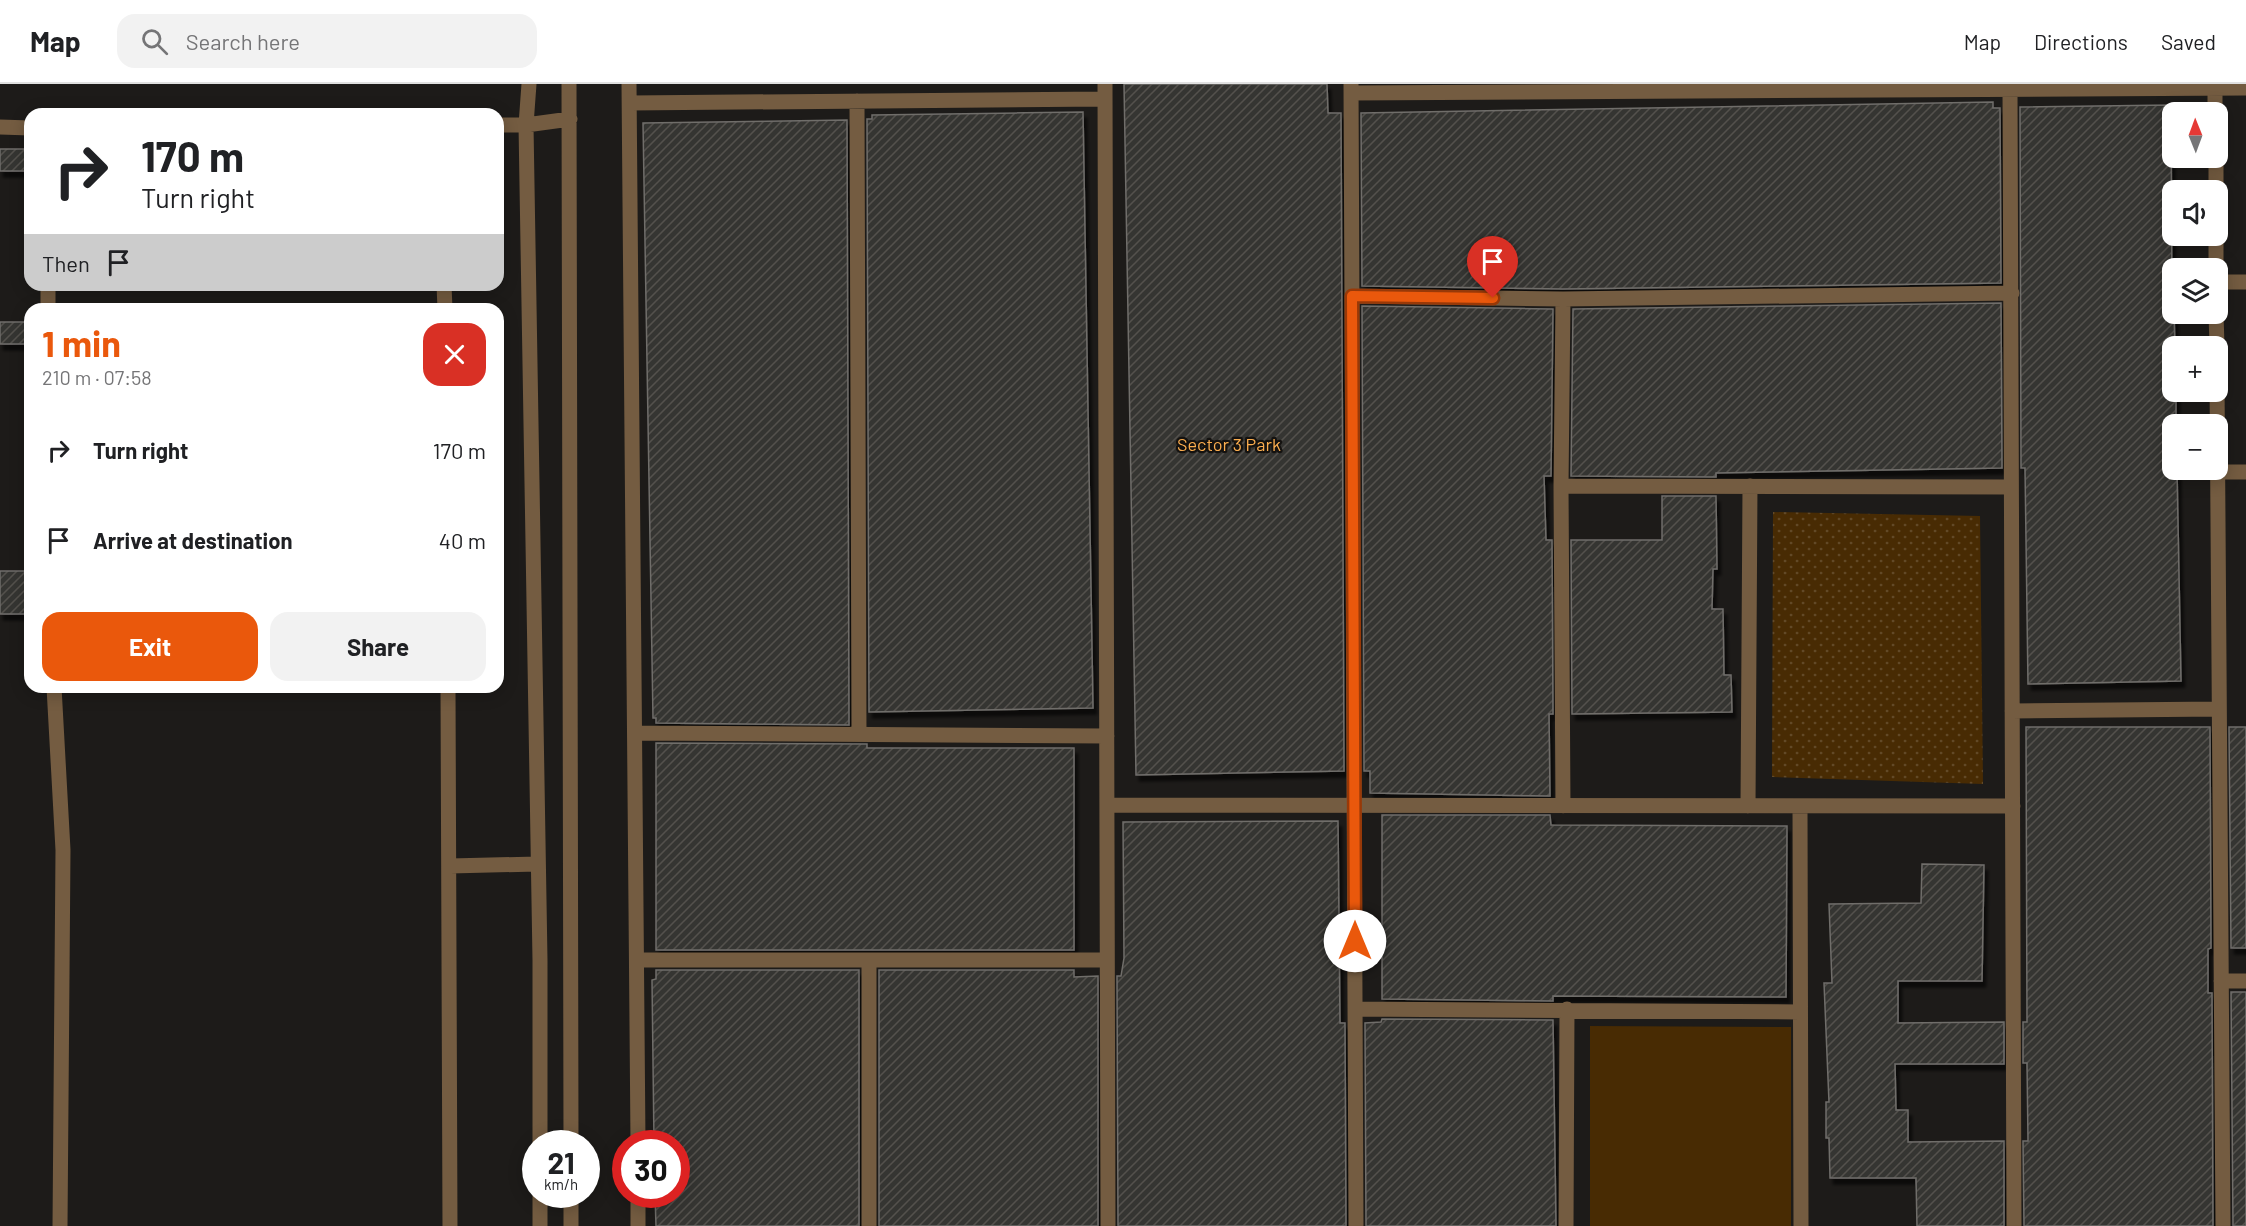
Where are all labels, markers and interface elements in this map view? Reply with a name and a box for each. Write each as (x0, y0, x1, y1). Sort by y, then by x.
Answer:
search box (117, 14, 537, 68)
text: Map (30, 24, 81, 58)
icon: search (138, 25, 171, 58)
text: Search here (186, 28, 300, 54)
text: Map (1964, 29, 2001, 54)
text: Directions (2034, 29, 2128, 54)
text: Saved (2161, 29, 2216, 54)
north arrow (2162, 102, 2228, 168)
map controls (2162, 102, 2228, 480)
text: 170 m (141, 130, 244, 180)
icon: right (42, 132, 120, 210)
button: sound (2162, 180, 2228, 246)
text: Turn right (141, 181, 255, 213)
pin (1467, 236, 1518, 298)
icon: arrive (1476, 245, 1509, 278)
icon: arrive (102, 246, 135, 279)
text: Then (42, 250, 90, 276)
button: layers (2162, 258, 2228, 324)
text: 1 min (42, 321, 121, 364)
button: close (423, 323, 486, 386)
button: + (2162, 336, 2228, 402)
text: 210 m · 07:58 (42, 365, 152, 389)
button: − (2162, 414, 2228, 480)
park label: Sector 3 Park (1177, 433, 1281, 455)
icon: right (42, 434, 75, 467)
text: Turn right (93, 437, 188, 463)
text: 170 m (433, 437, 486, 463)
icon: arrive (42, 524, 75, 557)
text: Arrive at destination (93, 527, 292, 553)
text: 40 m (439, 527, 486, 553)
button: Exit (42, 612, 258, 681)
button: Share (270, 612, 486, 681)
position arrow (1323, 909, 1387, 973)
speed limit sign: 30 (612, 1130, 690, 1208)
text: 21 (547, 1144, 575, 1180)
text: km/h (544, 1175, 578, 1193)

